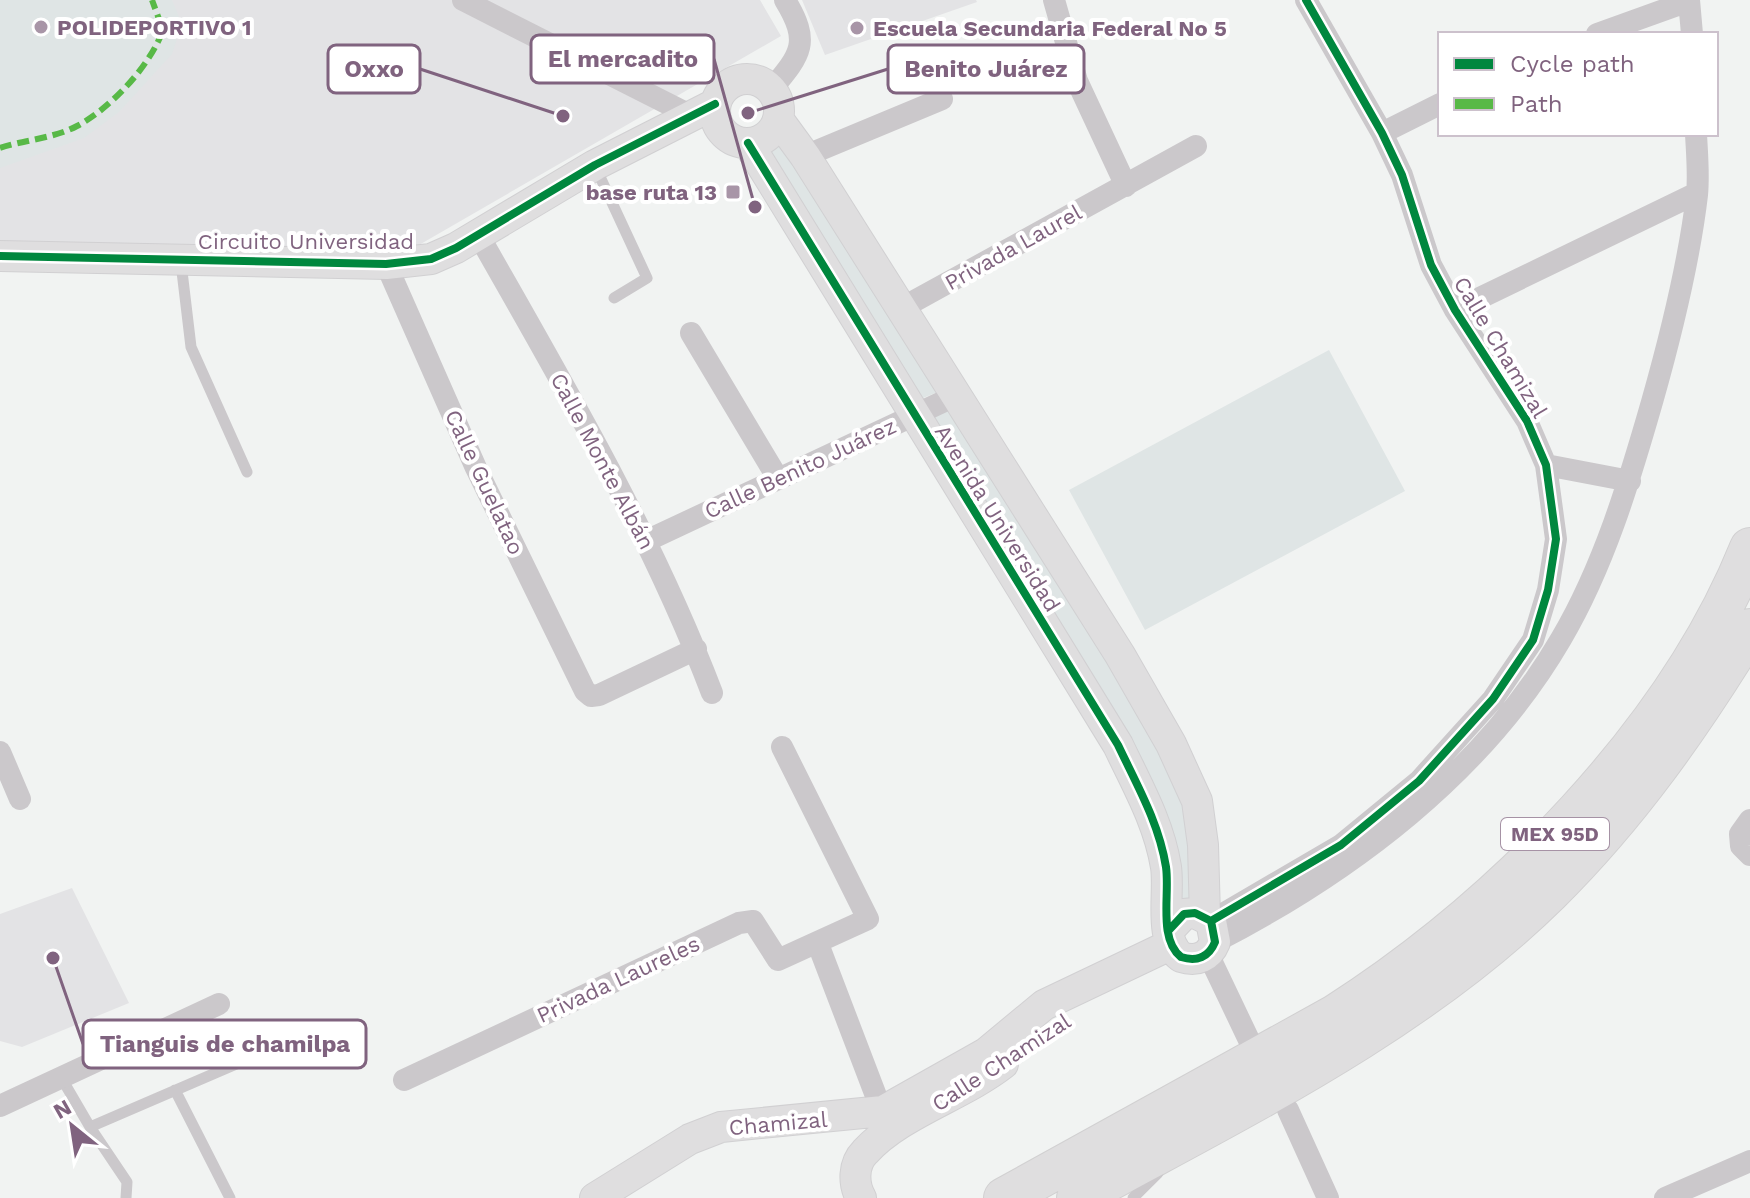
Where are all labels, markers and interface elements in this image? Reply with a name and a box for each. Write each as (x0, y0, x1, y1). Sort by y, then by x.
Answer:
place label: POLIDEPORTIVO 1 (57, 15, 252, 40)
place label: Escuela Secundaria Federal No 5 (873, 16, 1227, 41)
marker: POLIDEPORTIVO 1 (32, 18, 50, 36)
marker: Escuela Secundaria Federal No 5 (848, 19, 866, 37)
legend (1438, 32, 1718, 136)
callout: El mercadito (531, 35, 714, 83)
callout: Oxxo (328, 45, 420, 93)
text: El mercadito (548, 45, 698, 73)
callout: Benito Juárez (888, 45, 1084, 93)
text: Cycle path (1510, 50, 1635, 78)
text: Oxxo (344, 55, 404, 83)
text: Benito Juárez (904, 55, 1068, 83)
text: Path (1510, 90, 1563, 118)
place label: base ruta 13 (586, 180, 717, 205)
marker: base ruta 13 (724, 183, 742, 201)
street label: Privada Laurel (941, 199, 1086, 295)
street label: Circuito Universidad (198, 229, 414, 254)
street label: Calle Chamizal (1449, 272, 1553, 423)
street label: Calle Monte Albán (545, 369, 660, 554)
street label: Calle Guelatao (440, 406, 529, 559)
street label: Calle Benito Juárez (700, 413, 900, 524)
street label: Avenida Universidad (930, 420, 1065, 616)
road number: MEX 95D (1501, 818, 1609, 850)
street label: Privada Laureles (533, 931, 704, 1028)
street label: Calle Chamizal (927, 1008, 1075, 1117)
callout: Tianguis de chamilpa (83, 1020, 366, 1068)
text: Tianguis de chamilpa (100, 1030, 350, 1058)
north arrow (32, 1086, 112, 1166)
text: N (49, 1094, 76, 1124)
street label: Chamizal (728, 1107, 829, 1140)

